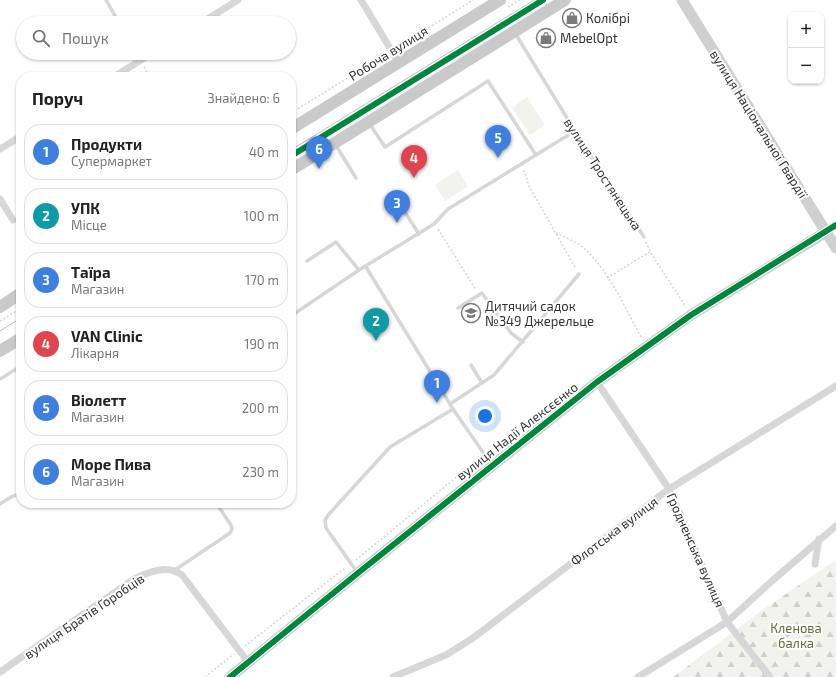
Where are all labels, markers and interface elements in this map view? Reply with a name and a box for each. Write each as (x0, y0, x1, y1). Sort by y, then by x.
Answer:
shop icon: Колібрі (561, 7, 583, 29)
place label: Колібрі (586, 10, 630, 26)
map controls (788, 12, 824, 84)
button: + (788, 12, 824, 48)
search box (16, 16, 296, 60)
street label: Робоча вулиця (345, 22, 431, 84)
icon: search (30, 27, 52, 49)
shop icon: MebelOpt (535, 27, 557, 49)
text: Пошук (62, 29, 109, 47)
place label: MebelOpt (560, 30, 618, 46)
street label: вулиця Національної Гвардії (707, 47, 812, 202)
button: − (788, 48, 824, 84)
text: Поруч (32, 88, 83, 108)
text: Знайдено: 6 (207, 90, 280, 106)
street label: вулиця Тростянецька (561, 115, 645, 233)
pin: 5 (485, 125, 511, 158)
text: Продукти (71, 135, 142, 153)
pin: 6 (306, 136, 332, 169)
text: 1 (43, 144, 49, 160)
text: 40 m (249, 144, 279, 160)
pin: 4 (401, 145, 427, 178)
text: Супермаркет (71, 153, 152, 169)
pin: 3 (384, 190, 410, 223)
text: УПК (71, 199, 100, 217)
text: 2 (42, 208, 50, 224)
text: 100 m (244, 208, 279, 224)
text: Місце (71, 217, 107, 233)
text: Таїра (71, 263, 110, 281)
text: 3 (42, 272, 50, 288)
text: 170 m (245, 272, 279, 288)
text: Магазин (71, 281, 124, 297)
place label: Дитячий садок №349 Джерельце (485, 298, 594, 329)
school or university icon: Дитячий садок №349 Джерельце (460, 302, 482, 324)
pin: 2 (363, 308, 389, 341)
text: VAN Clinic (71, 327, 143, 345)
text: 4 (42, 336, 50, 352)
text: 190 m (244, 336, 279, 352)
text: Лікарня (71, 345, 119, 361)
pin: 1 (424, 370, 450, 403)
street label: вулиця Надії Алексєєнко (453, 379, 581, 483)
text: Віолетт (71, 391, 126, 409)
text: 5 (42, 400, 50, 416)
text: 200 m (242, 400, 279, 416)
your location (475, 406, 495, 426)
text: Магазин (71, 409, 124, 425)
text: Море Пива (71, 455, 151, 473)
text: 6 (42, 464, 50, 480)
text: 230 m (242, 464, 279, 480)
text: Магазин (71, 473, 124, 489)
street label: Гродненська вулиця (664, 490, 728, 610)
street label: Флотська вулиця (567, 493, 661, 569)
street label: вулиця Братів Горобців (21, 570, 147, 662)
park label: Кленова балка (770, 620, 822, 651)

